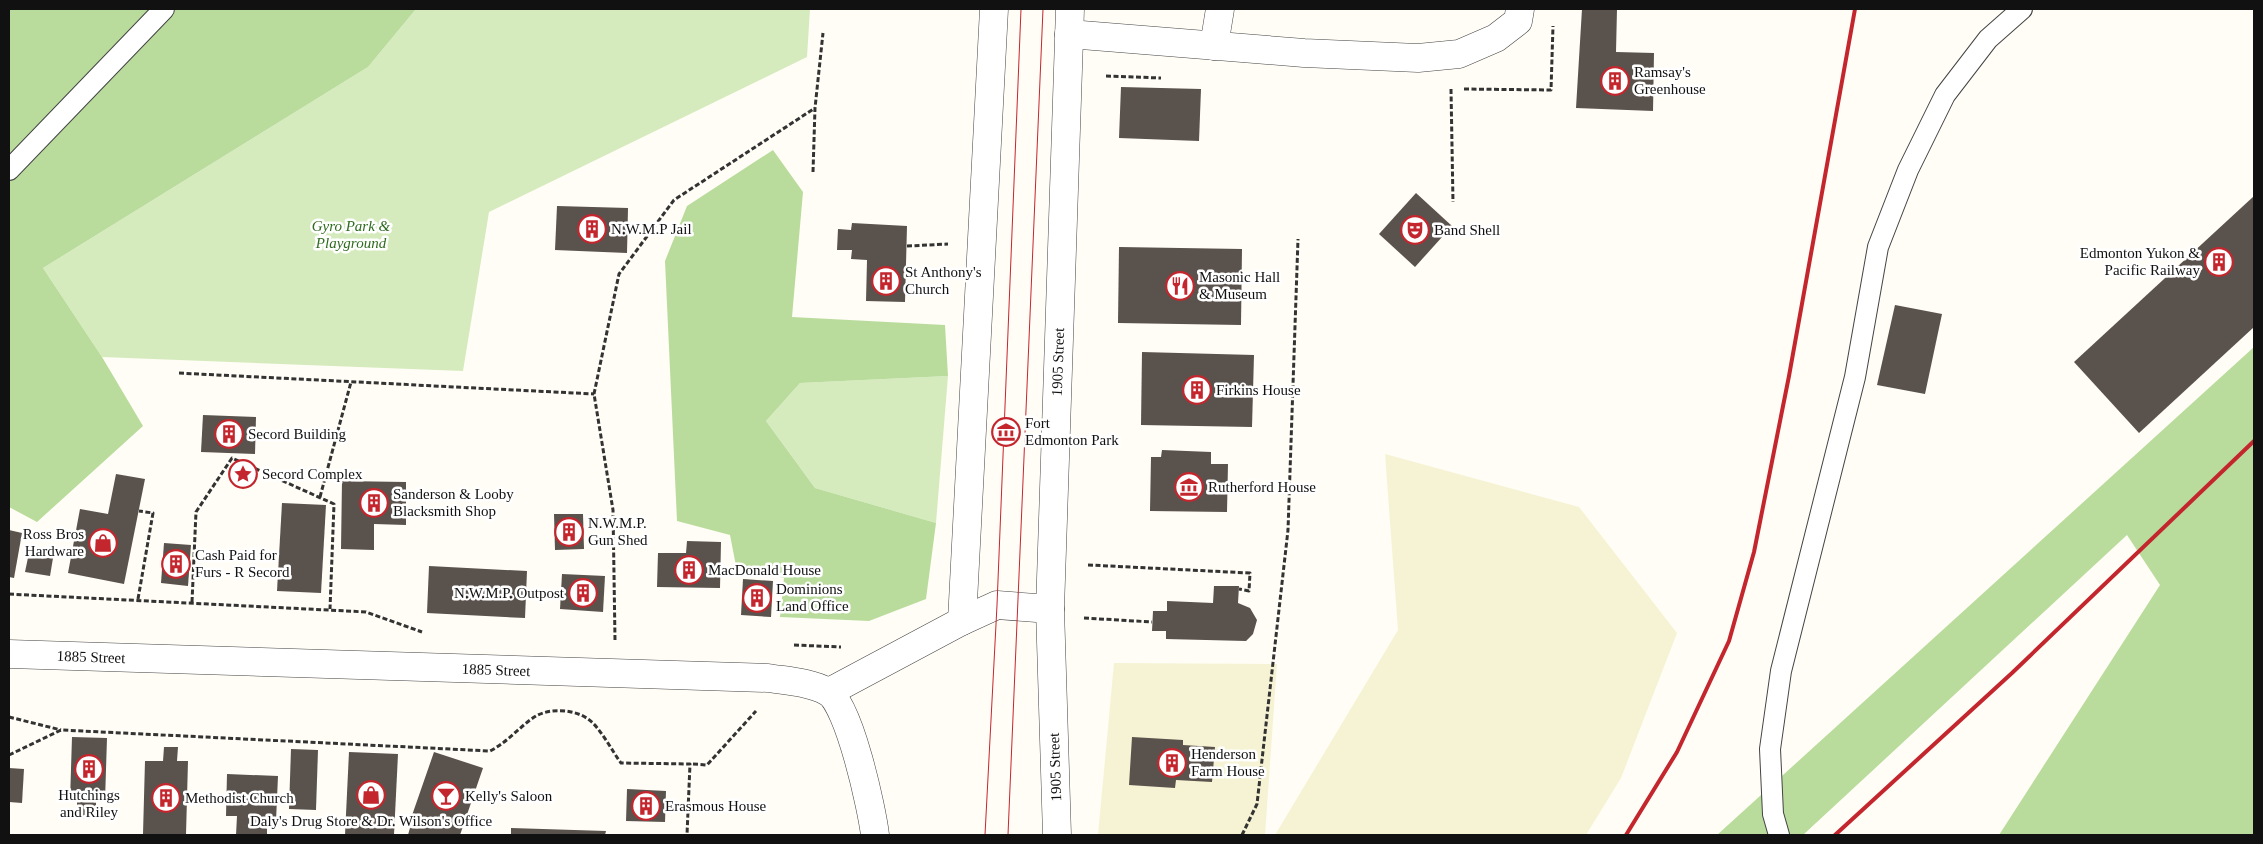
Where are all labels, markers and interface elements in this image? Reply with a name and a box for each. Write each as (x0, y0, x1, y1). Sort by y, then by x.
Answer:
place label: Ramsay's Greenhouse (1634, 64, 1706, 97)
building icon: Ramsay's Greenhouse (1600, 66, 1630, 96)
building icon: N.W.M.P Jail (577, 214, 607, 244)
theatre icon: Band Shell (1400, 215, 1430, 245)
park label: Gyro Park & Playground (312, 218, 391, 251)
place label: N.W.M.P Jail (611, 221, 692, 237)
place label: Band Shell (1434, 222, 1500, 238)
place label: Edmonton Yukon & Pacific Railway (2080, 245, 2200, 278)
building icon: Edmonton Yukon & Pacific Railway (2204, 247, 2234, 277)
place label: St Anthony's Church (905, 264, 982, 297)
building icon: St Anthony's Church (871, 266, 901, 296)
place label: Masonic Hall & Museum (1199, 269, 1280, 302)
restaurant icon: Masonic Hall & Museum (1165, 271, 1195, 301)
street label: 1905 Street (1049, 327, 1067, 397)
building icon: Firkins House (1182, 375, 1212, 405)
place label: Firkins House (1216, 382, 1301, 398)
place label: Fort Edmonton Park (1025, 415, 1119, 448)
museum icon: Fort Edmonton Park (991, 417, 1021, 447)
building icon: Secord Building (214, 419, 244, 449)
place label: Secord Building (248, 426, 346, 442)
place icon: Secord Complex (228, 459, 258, 489)
place label: Secord Complex (262, 466, 363, 482)
museum icon: Rutherford House (1174, 472, 1204, 502)
place label: Rutherford House (1208, 479, 1316, 495)
place label: Sanderson & Looby Blacksmith Shop (393, 486, 514, 519)
building icon: Sanderson & Looby Blacksmith Shop (359, 488, 389, 518)
place label: N.W.M.P. Gun Shed (588, 515, 648, 548)
building icon: N.W.M.P. Gun Shed (554, 517, 584, 547)
place label: Ross Bros Hardware (23, 526, 84, 559)
shop icon: Ross Bros Hardware (88, 528, 118, 558)
place label: Cash Paid for Furs - R Secord (195, 547, 290, 580)
building icon: Cash Paid for Furs - R Secord (161, 549, 191, 579)
building icon: MacDonald House (674, 555, 704, 585)
place label: MacDonald House (708, 562, 821, 578)
building icon: N.W.M.P. Outpost (568, 578, 598, 608)
place label: Dominions Land Office (776, 581, 849, 614)
building icon: Dominions Land Office (742, 583, 772, 613)
place label: N.W.M.P. Outpost (454, 585, 565, 601)
street label: 1885 Street (56, 648, 126, 666)
street label: 1885 Street (461, 661, 531, 679)
street label: 1905 Street (1046, 732, 1064, 802)
place label: Henderson Farm House (1191, 746, 1265, 779)
building icon: Henderson Farm House (1157, 748, 1187, 778)
building icon: Hutchings and Riley (74, 754, 104, 784)
shop icon: Daly's Drug Store & Dr. Wilson's Office (356, 780, 386, 810)
bar icon: Kelly's Saloon (431, 781, 461, 811)
building icon: Methodist Church (151, 783, 181, 813)
place label: Hutchings and Riley (58, 787, 120, 820)
place label: Kelly's Saloon (465, 788, 553, 804)
place label: Methodist Church (185, 790, 294, 806)
building icon: Erasmous House (631, 791, 661, 821)
place label: Erasmous House (665, 798, 767, 814)
place label: Daly's Drug Store & Dr. Wilson's Office (250, 813, 492, 829)

